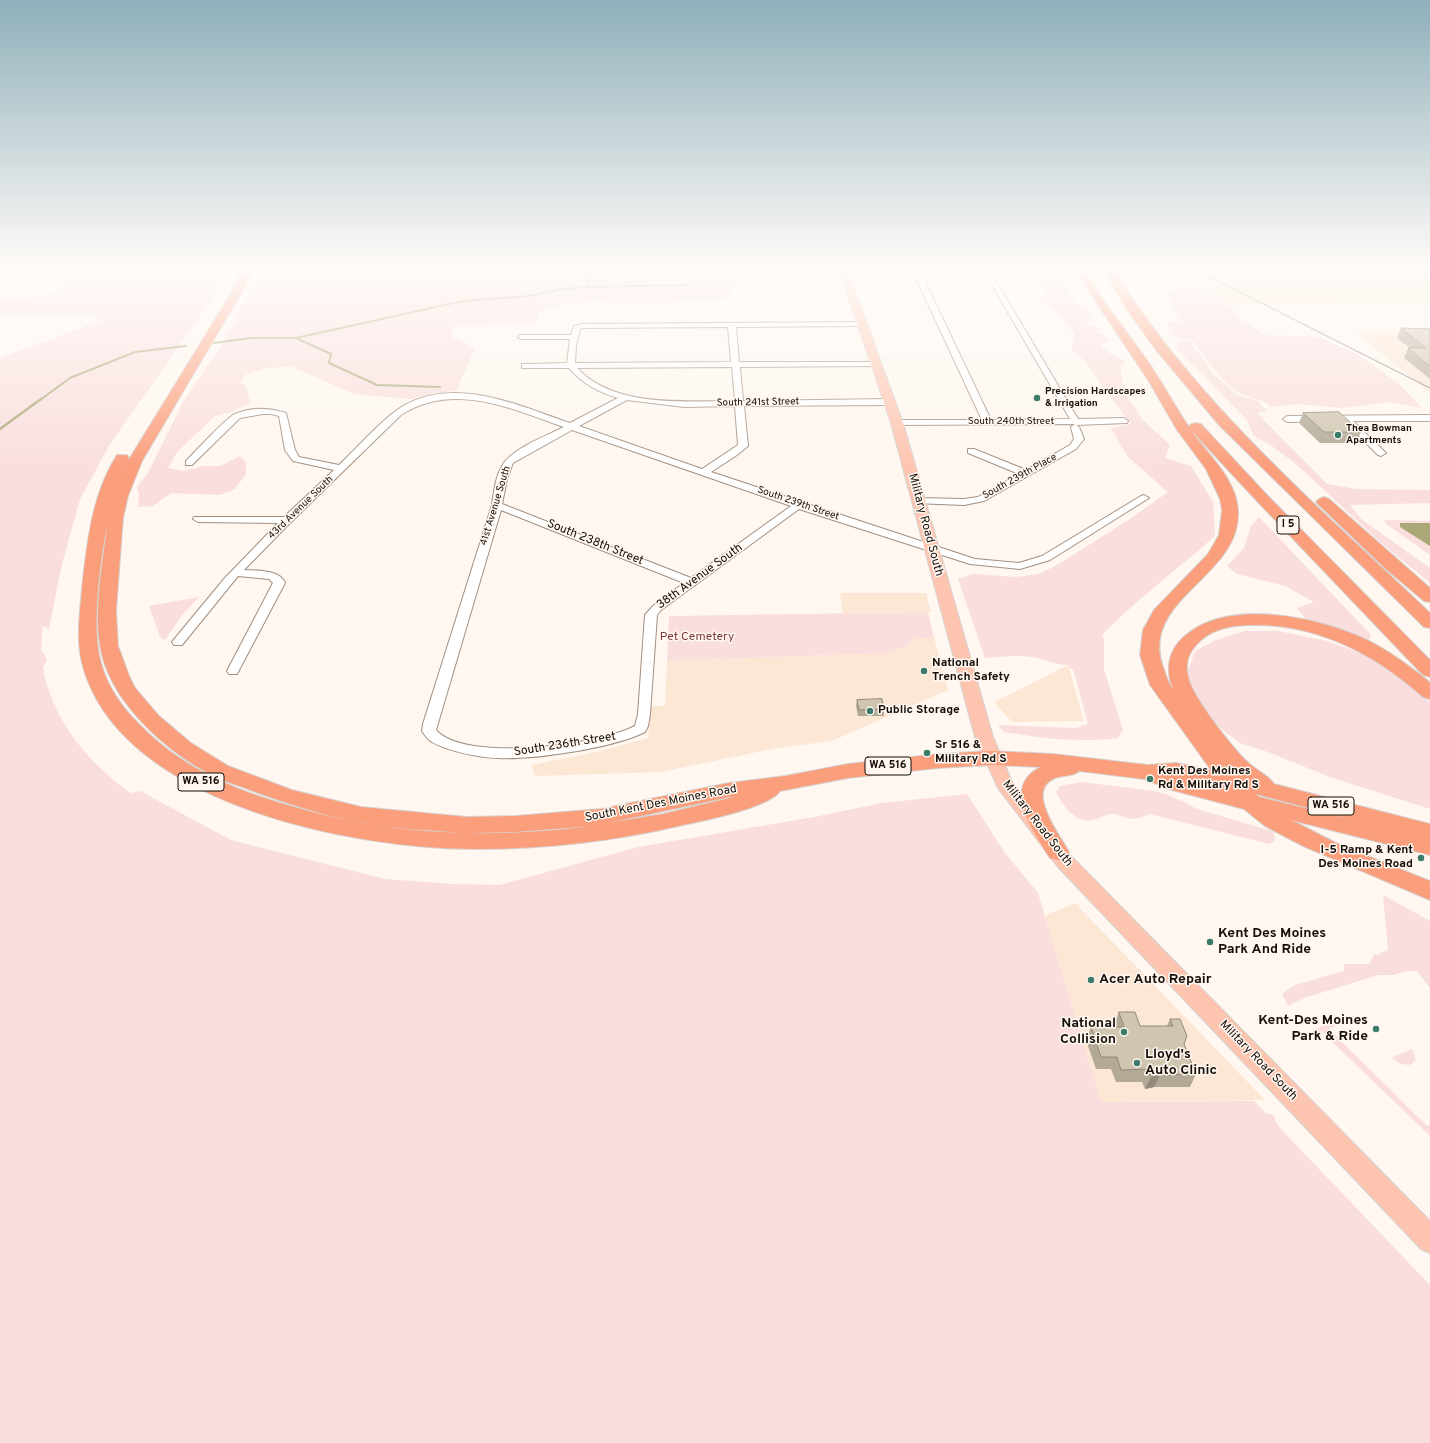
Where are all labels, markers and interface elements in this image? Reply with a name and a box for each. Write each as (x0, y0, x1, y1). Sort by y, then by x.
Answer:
place label: Precision Hardscapes & Irrigation (1045, 386, 1146, 410)
marker: Precision Hardscapes & Irrigation (1032, 393, 1042, 403)
street label: South 241st Street (717, 396, 799, 410)
street label: South 240th Street (968, 416, 1054, 428)
place label: Thea Bowman Apartments (1346, 423, 1412, 446)
marker: Thea Bowman Apartments (1333, 430, 1343, 440)
street label: South 239th Place (981, 452, 1059, 502)
street label: 41st Avenue South (478, 465, 514, 547)
street label: Military Road South (904, 472, 946, 578)
street label: 43rd Avenue South (266, 474, 336, 542)
street label: South 239th Street (756, 484, 840, 524)
road number: I 5 (1277, 516, 1299, 534)
street label: South 238th Street (545, 517, 645, 569)
street label: 38th Avenue South (654, 541, 746, 613)
park label: Pet Cemetery (660, 631, 734, 645)
place label: National Trench Safety (932, 657, 1010, 685)
marker: National Trench Safety (919, 666, 929, 676)
place label: Public Storage (878, 704, 960, 718)
marker: Public Storage (865, 706, 875, 716)
street label: South 236th Street (513, 730, 617, 760)
place label: Sr 516 & Military Rd S (935, 739, 1007, 767)
marker: Sr 516 & Military Rd S (922, 748, 932, 758)
road number: WA 516 (865, 757, 911, 775)
place label: Kent Des Moines Rd & Military Rd S (1158, 765, 1259, 793)
road number: WA 516 (178, 773, 224, 791)
marker: Kent Des Moines Rd & Military Rd S (1145, 774, 1155, 784)
street label: Military Road South (999, 778, 1075, 870)
street label: South Kent Des Moines Road (584, 782, 738, 826)
road number: WA 516 (1308, 797, 1354, 815)
place label: I-5 Ramp & Kent Des Moines Road (1318, 844, 1413, 872)
marker: I-5 Ramp & Kent Des Moines Road (1416, 853, 1426, 863)
place label: Kent Des Moines Park And Ride (1218, 926, 1326, 958)
marker: Kent Des Moines Park And Ride (1205, 937, 1215, 947)
place label: Acer Auto Repair (1099, 972, 1212, 988)
marker: Acer Auto Repair (1086, 975, 1096, 985)
place label: Kent-Des Moines Park & Ride (1258, 1013, 1368, 1046)
place label: National Collision (1060, 1016, 1116, 1048)
street label: Military Road South (1216, 1018, 1300, 1104)
marker: Kent-Des Moines Park & Ride (1371, 1024, 1381, 1034)
marker: National Collision (1119, 1027, 1129, 1037)
place label: Lloyd's Auto Clinic (1145, 1047, 1217, 1080)
marker: Lloyd's Auto Clinic (1132, 1058, 1142, 1068)

